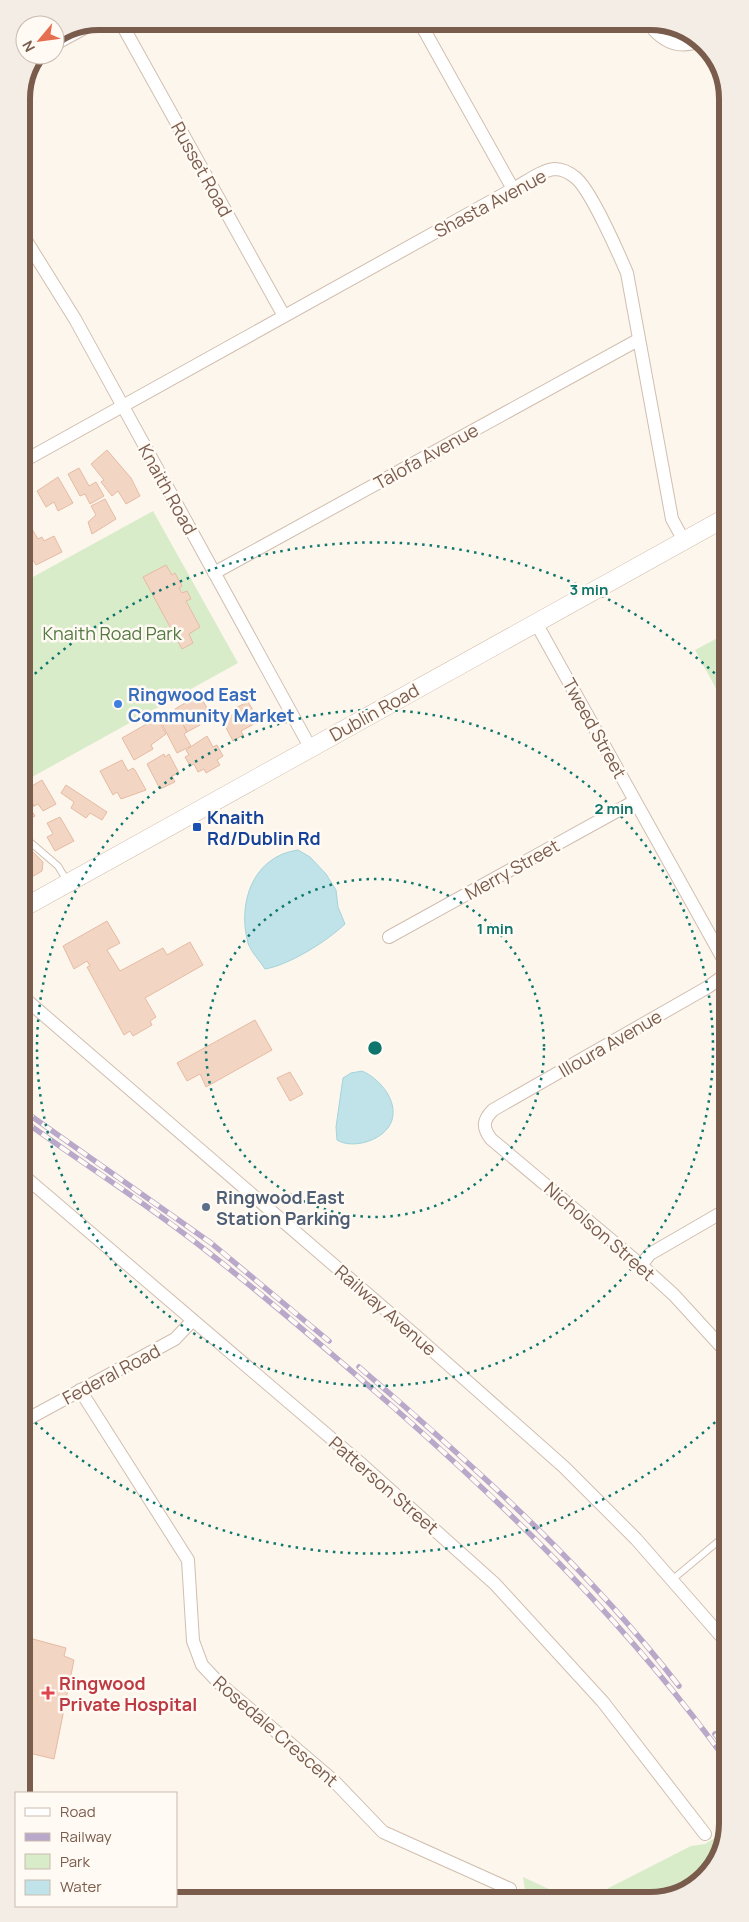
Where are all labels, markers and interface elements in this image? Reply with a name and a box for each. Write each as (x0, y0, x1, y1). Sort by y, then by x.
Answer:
north arrow (15, 15, 65, 65)
text: N (17, 38, 39, 56)
street label: Russet Road (166, 117, 238, 221)
street label: Shasta Avenue (430, 163, 550, 243)
street label: Talofa Avenue (370, 417, 482, 495)
street label: Knaith Road (133, 440, 203, 538)
text: 3 min (570, 579, 608, 600)
park label: Knaith Road Park (42, 621, 183, 645)
street label: Tweed Street (558, 674, 632, 782)
street label: Dublin Road (325, 678, 423, 746)
place label: Ringwood East Community Market (128, 682, 295, 727)
marker: Ringwood East Community Market (112, 698, 124, 710)
text: 2 min (594, 798, 634, 819)
place label: Knaith Rd/Dublin Rd (207, 805, 321, 850)
marker: Knaith Rd/Dublin Rd (191, 821, 203, 833)
street label: Merry Street (460, 833, 564, 905)
text: 1 min (477, 918, 513, 939)
street label: Illoura Avenue (554, 1004, 666, 1082)
centre of rings (366, 1039, 384, 1057)
street label: Nicholson Street (540, 1176, 660, 1286)
place label: Ringwood East Station Parking (216, 1185, 351, 1230)
marker: Ringwood East Station Parking (200, 1201, 212, 1213)
street label: Railway Avenue (330, 1259, 442, 1361)
street label: Federal Road (58, 1338, 164, 1410)
street label: Patterson Street (324, 1431, 444, 1539)
street label: Rosedale Crescent (209, 1670, 343, 1792)
place label: Ringwood Private Hospital (59, 1671, 197, 1716)
marker: Ringwood Private Hospital (41, 1686, 55, 1700)
legend (15, 1792, 178, 1907)
text: Road (60, 1801, 96, 1822)
text: Railway (60, 1826, 112, 1847)
text: Park (60, 1851, 90, 1872)
text: Water (60, 1876, 102, 1897)

